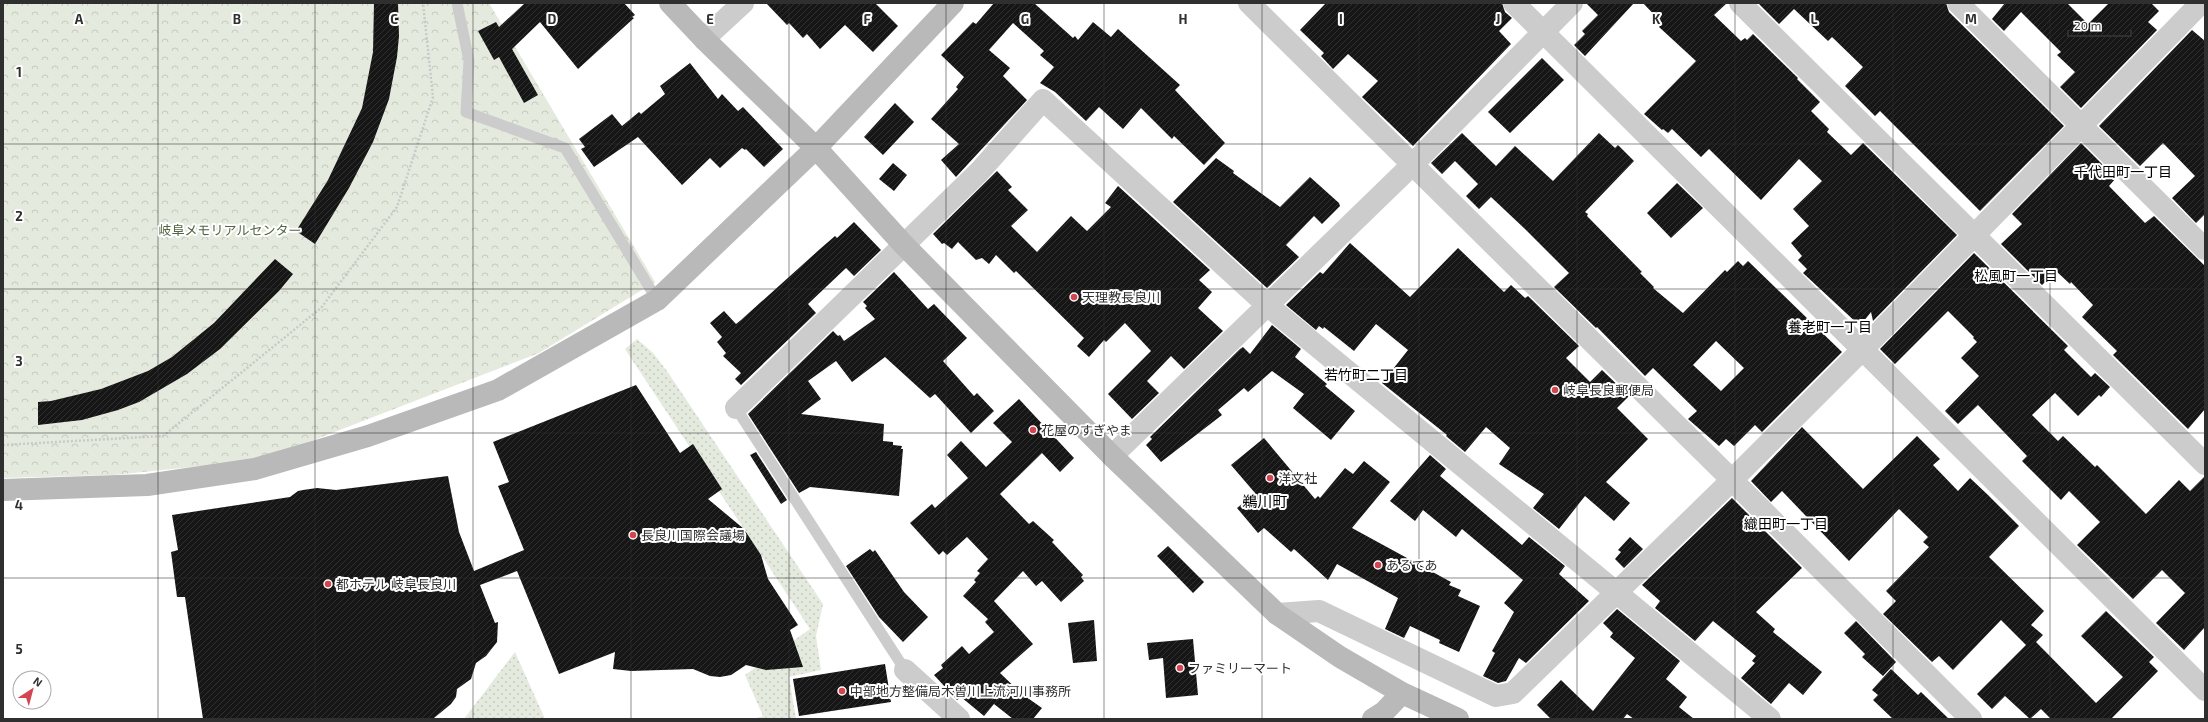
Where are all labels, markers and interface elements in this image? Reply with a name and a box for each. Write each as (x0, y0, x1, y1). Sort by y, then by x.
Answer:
text: A (75, 11, 84, 27)
text: B (233, 11, 241, 27)
text: C (390, 11, 398, 27)
text: D (548, 11, 557, 27)
text: E (706, 11, 714, 27)
text: F (863, 11, 871, 27)
text: G (1021, 11, 1029, 27)
text: H (1179, 11, 1188, 27)
text: I (1339, 11, 1343, 27)
text: J (1496, 11, 1500, 27)
text: K (1652, 11, 1661, 27)
text: L (1811, 11, 1818, 27)
text: M (1965, 11, 1977, 27)
scale bar (2068, 12, 2131, 38)
text: 20 m (2074, 18, 2101, 32)
text: 1 (16, 64, 22, 80)
district label: 千代田町一丁目 (2074, 163, 2172, 180)
text: 2 (15, 208, 23, 224)
park label: 岐阜メモリアルセンター (159, 222, 301, 238)
district label: 松風町一丁目 (1974, 267, 2058, 284)
place label: 天理教長良川 (1082, 289, 1160, 305)
marker: 天理教長良川 (1069, 292, 1079, 302)
district label: 養老町一丁目 (1788, 318, 1872, 335)
text: 3 (15, 353, 23, 369)
district label: 若竹町二丁目 (1324, 366, 1408, 383)
place label: 岐阜長良郵便局 (1563, 382, 1654, 398)
marker: 岐阜長良郵便局 (1550, 385, 1560, 395)
place label: 花屋のすぎやま (1041, 422, 1132, 438)
marker: 花屋のすぎやま (1028, 425, 1038, 435)
place label: 洋文社 (1278, 470, 1317, 486)
marker: 洋文社 (1265, 473, 1275, 483)
district label: 鵜川町 (1242, 492, 1288, 510)
text: 4 (15, 497, 23, 513)
district label: 織田町一丁目 (1744, 515, 1828, 532)
place label: 長良川国際会議場 (641, 527, 745, 543)
marker: 長良川国際会議場 (628, 530, 638, 540)
place label: あるてあ (1386, 557, 1438, 573)
marker: あるてあ (1373, 560, 1383, 570)
place label: 都ホテル 岐阜長良川 (336, 576, 456, 592)
marker: 都ホテル 岐阜長良川 (323, 579, 333, 589)
text: 5 (15, 641, 23, 657)
place label: ファミリーマート (1188, 660, 1292, 676)
marker: ファミリーマート (1175, 663, 1185, 673)
north arrow (12, 670, 52, 710)
text: N (31, 674, 45, 689)
place label: 中部地方整備局木曽川上流河川事務所 (850, 683, 1071, 699)
marker: 中部地方整備局木曽川上流河川事務所 (837, 686, 847, 696)

